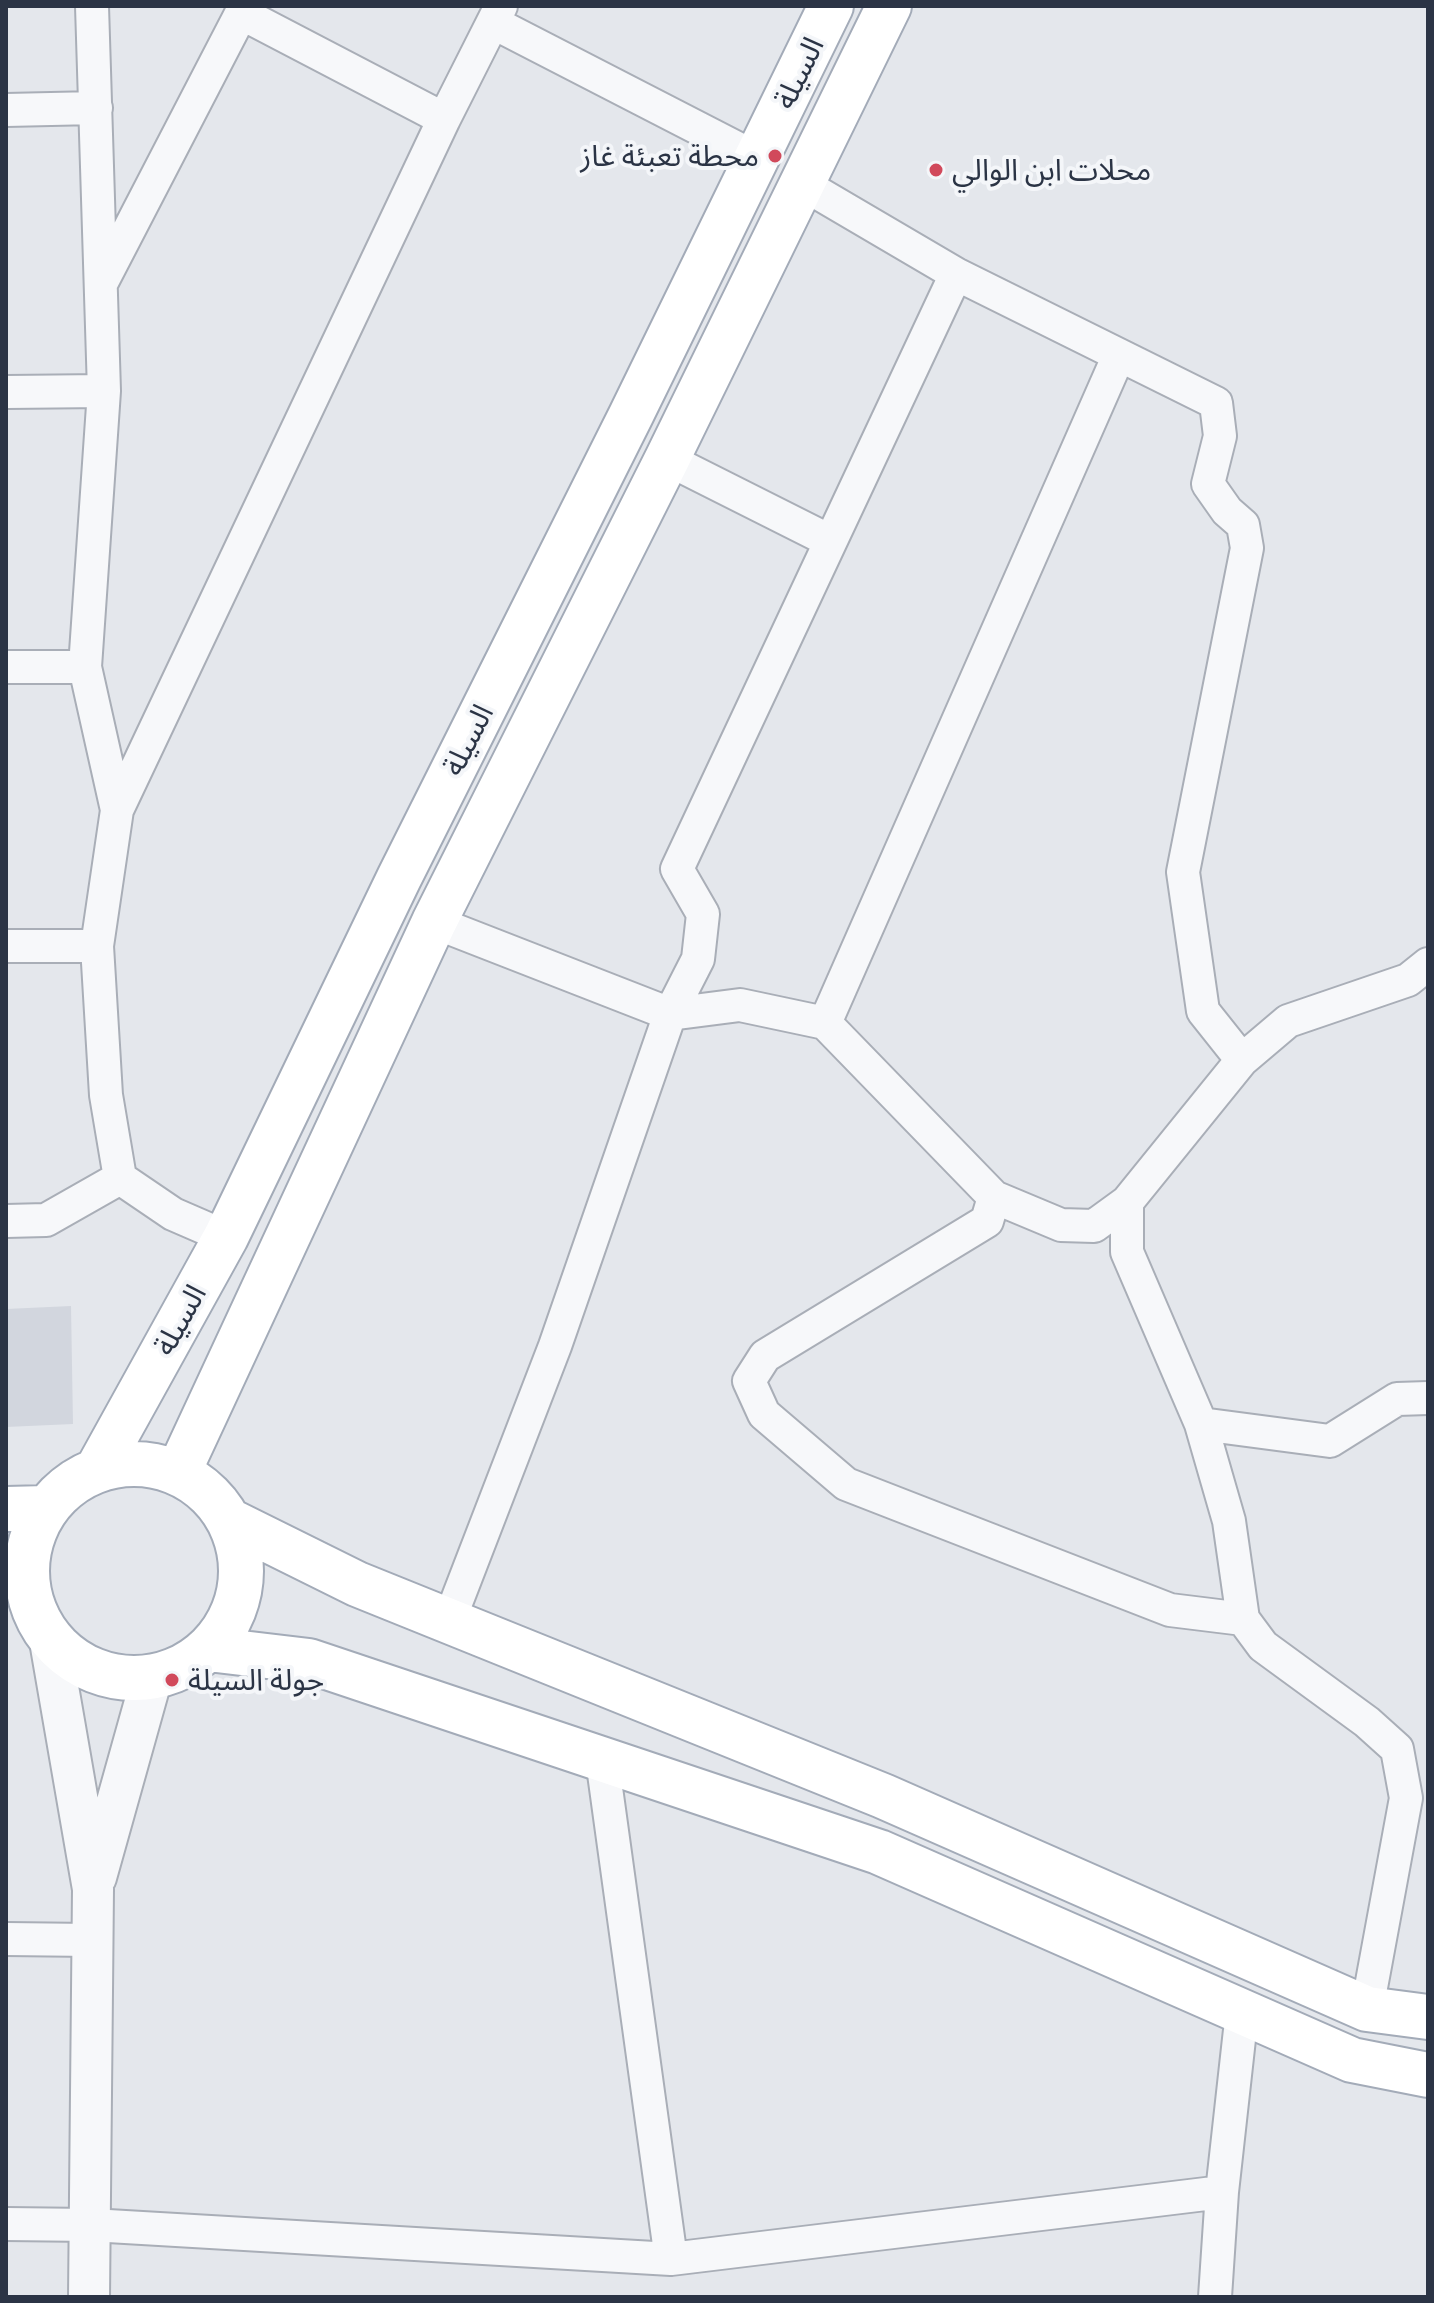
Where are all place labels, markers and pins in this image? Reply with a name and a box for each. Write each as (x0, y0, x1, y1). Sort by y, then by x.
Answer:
place label: محطة تعبئة غاز (580, 138, 759, 174)
marker: محطة تعبئة غاز (766, 147, 784, 165)
place label: محلات ابن الوالي (952, 152, 1151, 188)
marker: محلات ابن الوالي (927, 161, 945, 179)
place label: جولة السيلة (188, 1662, 324, 1698)
marker: جولة السيلة (163, 1671, 181, 1689)

